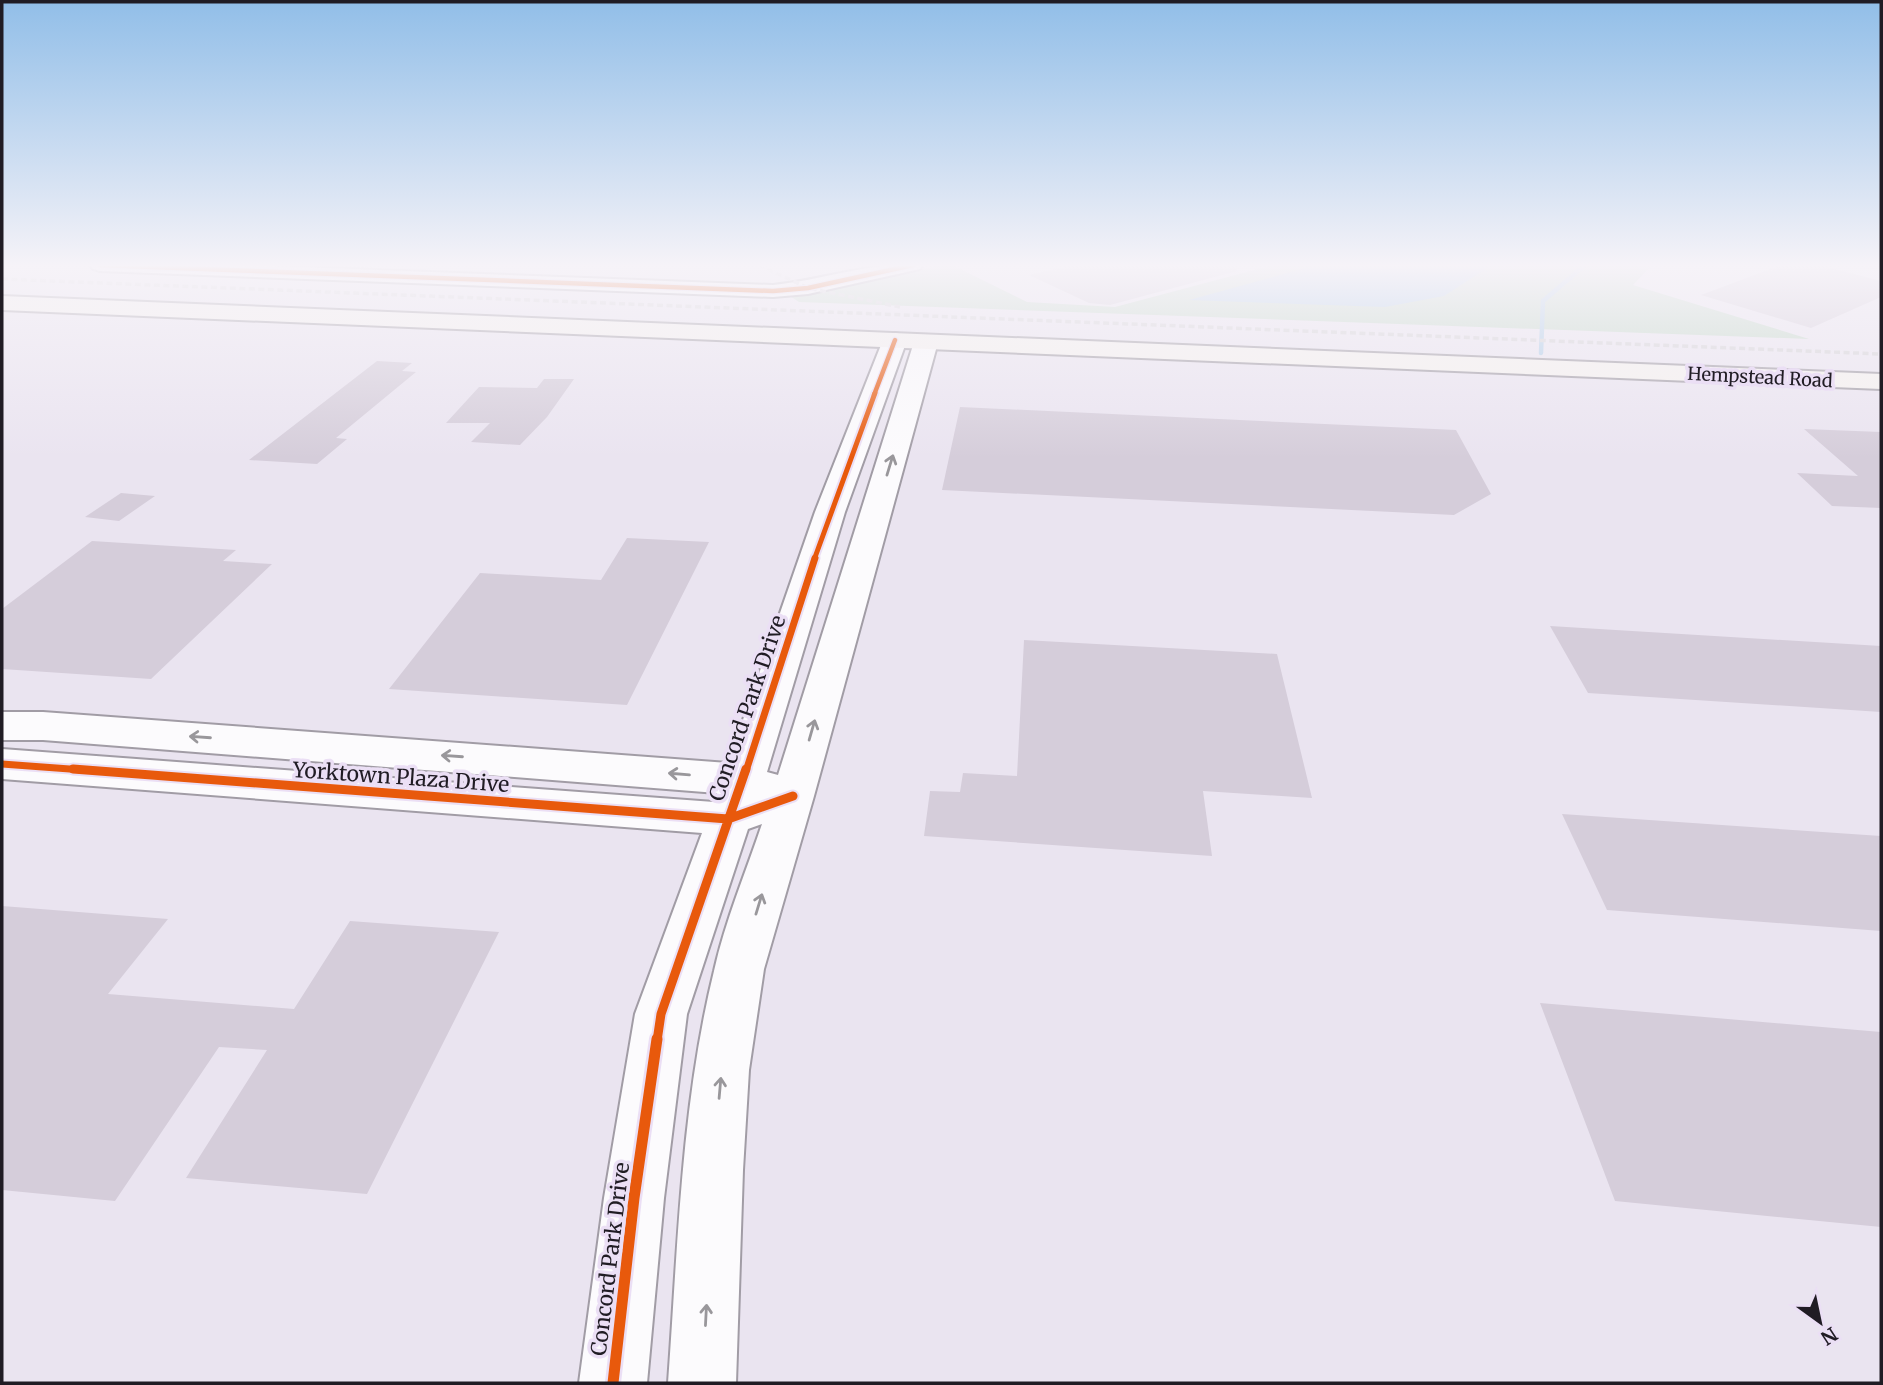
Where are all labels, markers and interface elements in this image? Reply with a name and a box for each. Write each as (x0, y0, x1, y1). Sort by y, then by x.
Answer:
street label: Hempstead Road (1687, 362, 1833, 392)
one-way arrow (884, 454, 897, 476)
street label: Concord Park Drive (703, 611, 791, 804)
one-way arrow (806, 720, 819, 742)
one-way arrow (190, 730, 212, 743)
one-way arrow (441, 749, 464, 762)
street label: Yorktown Plaza Drive (291, 756, 510, 798)
one-way arrow (668, 767, 690, 780)
one-way arrow (754, 894, 766, 916)
one-way arrow (714, 1077, 727, 1100)
street label: Concord Park Drive (585, 1161, 635, 1357)
north arrow (1785, 1287, 1855, 1357)
one-way arrow (699, 1304, 712, 1327)
text: N (1816, 1322, 1842, 1350)

